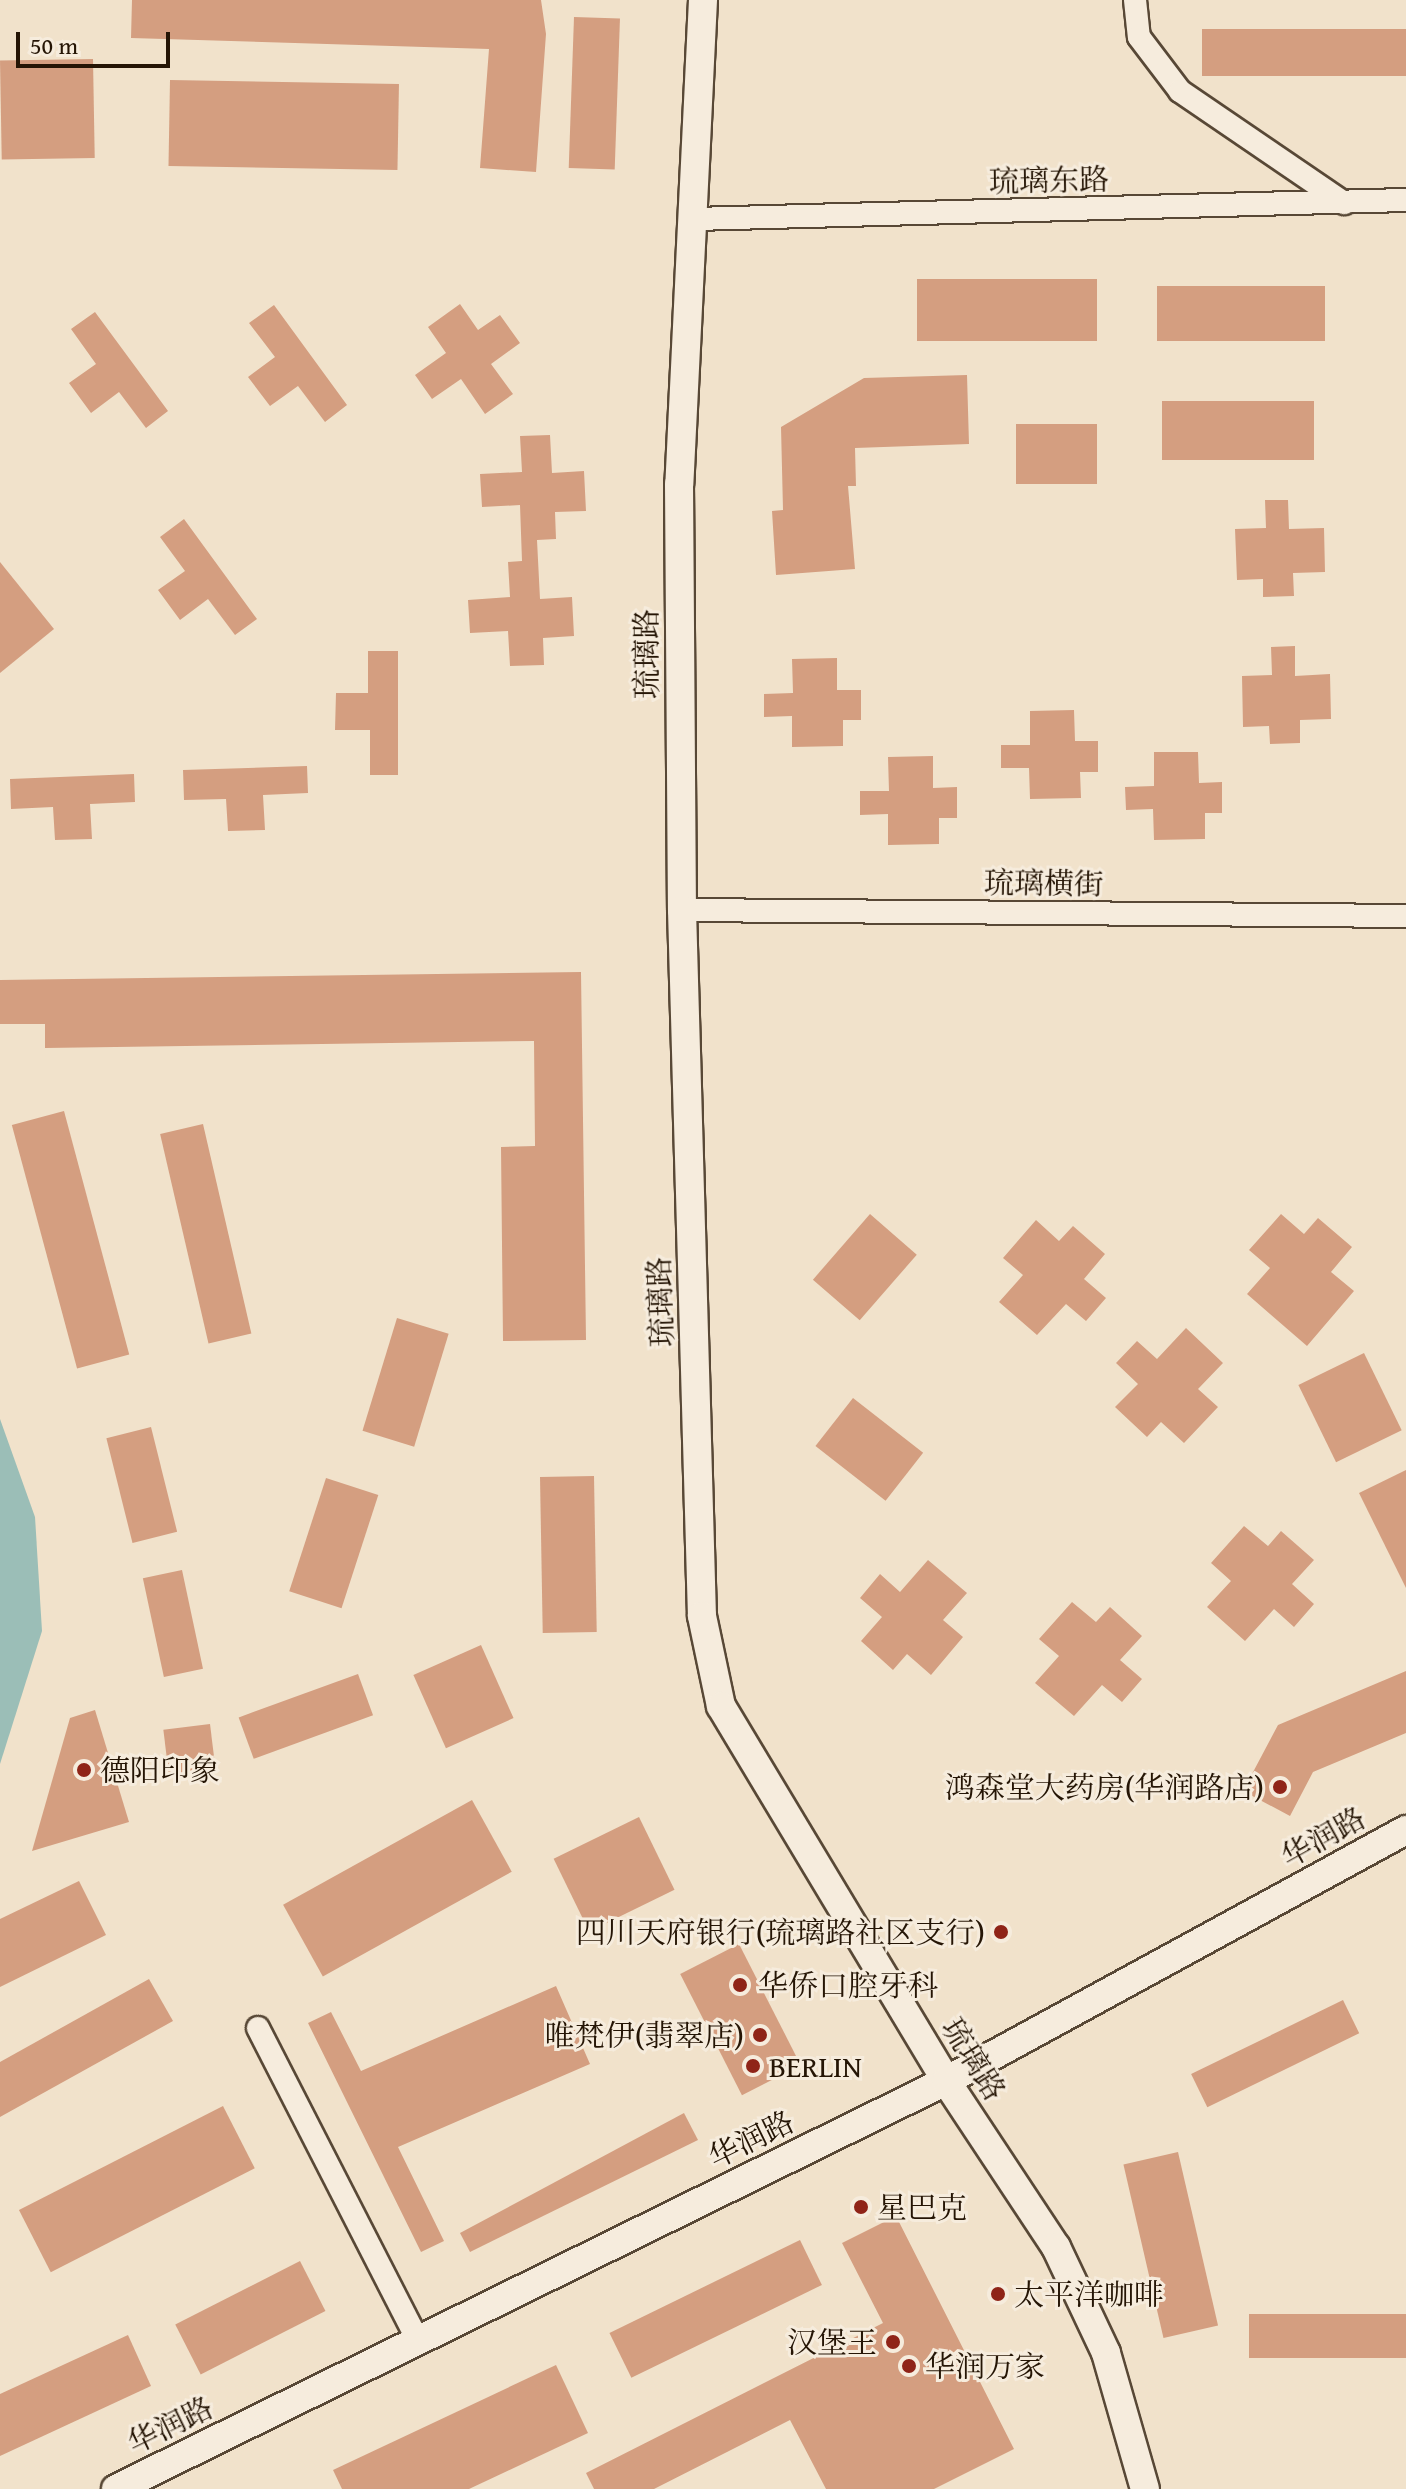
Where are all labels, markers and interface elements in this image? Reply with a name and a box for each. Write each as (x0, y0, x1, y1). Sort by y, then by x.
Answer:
scale bar (20, 16, 174, 66)
text: 50 m (30, 28, 78, 63)
street label: 琉璃东路 (989, 161, 1109, 199)
street label: 琉璃路 (628, 609, 664, 699)
street label: 琉璃横街 (984, 864, 1104, 902)
street label: 琉璃路 (640, 1256, 680, 1348)
place label: 德阳印象 (100, 1752, 220, 1788)
marker: 德阳印象 (75, 1761, 93, 1779)
place label: 鸿森堂大药房(华润路店) (945, 1769, 1264, 1805)
marker: 鸿森堂大药房(华润路店) (1271, 1778, 1289, 1796)
street label: 华润路 (1275, 1799, 1371, 1875)
place label: 四川天府银行(琉璃路社区支行) (576, 1914, 985, 1950)
marker: 四川天府银行(琉璃路社区支行) (992, 1923, 1010, 1941)
place label: 华侨口腔牙科 (758, 1967, 938, 2003)
marker: 华侨口腔牙科 (729, 1974, 751, 1996)
street label: 琉璃路 (935, 2011, 1013, 2107)
place label: 唯梵伊(翡翠店) (545, 2017, 744, 2053)
marker: 唯梵伊(翡翠店) (751, 2026, 769, 2044)
place label: BERLIN (769, 2048, 862, 2084)
marker: BERLIN (744, 2057, 762, 2075)
street label: 华润路 (703, 2103, 799, 2175)
place label: 星巴克 (877, 2189, 967, 2225)
marker: 星巴克 (852, 2198, 870, 2216)
place label: 太平洋咖啡 (1014, 2276, 1164, 2312)
marker: 太平洋咖啡 (989, 2285, 1007, 2303)
place label: 汉堡王 (787, 2324, 877, 2360)
marker: 汉堡王 (884, 2333, 902, 2351)
place label: 华润万家 (925, 2348, 1045, 2384)
marker: 华润万家 (900, 2357, 918, 2375)
street label: 华润路 (122, 2389, 218, 2461)

